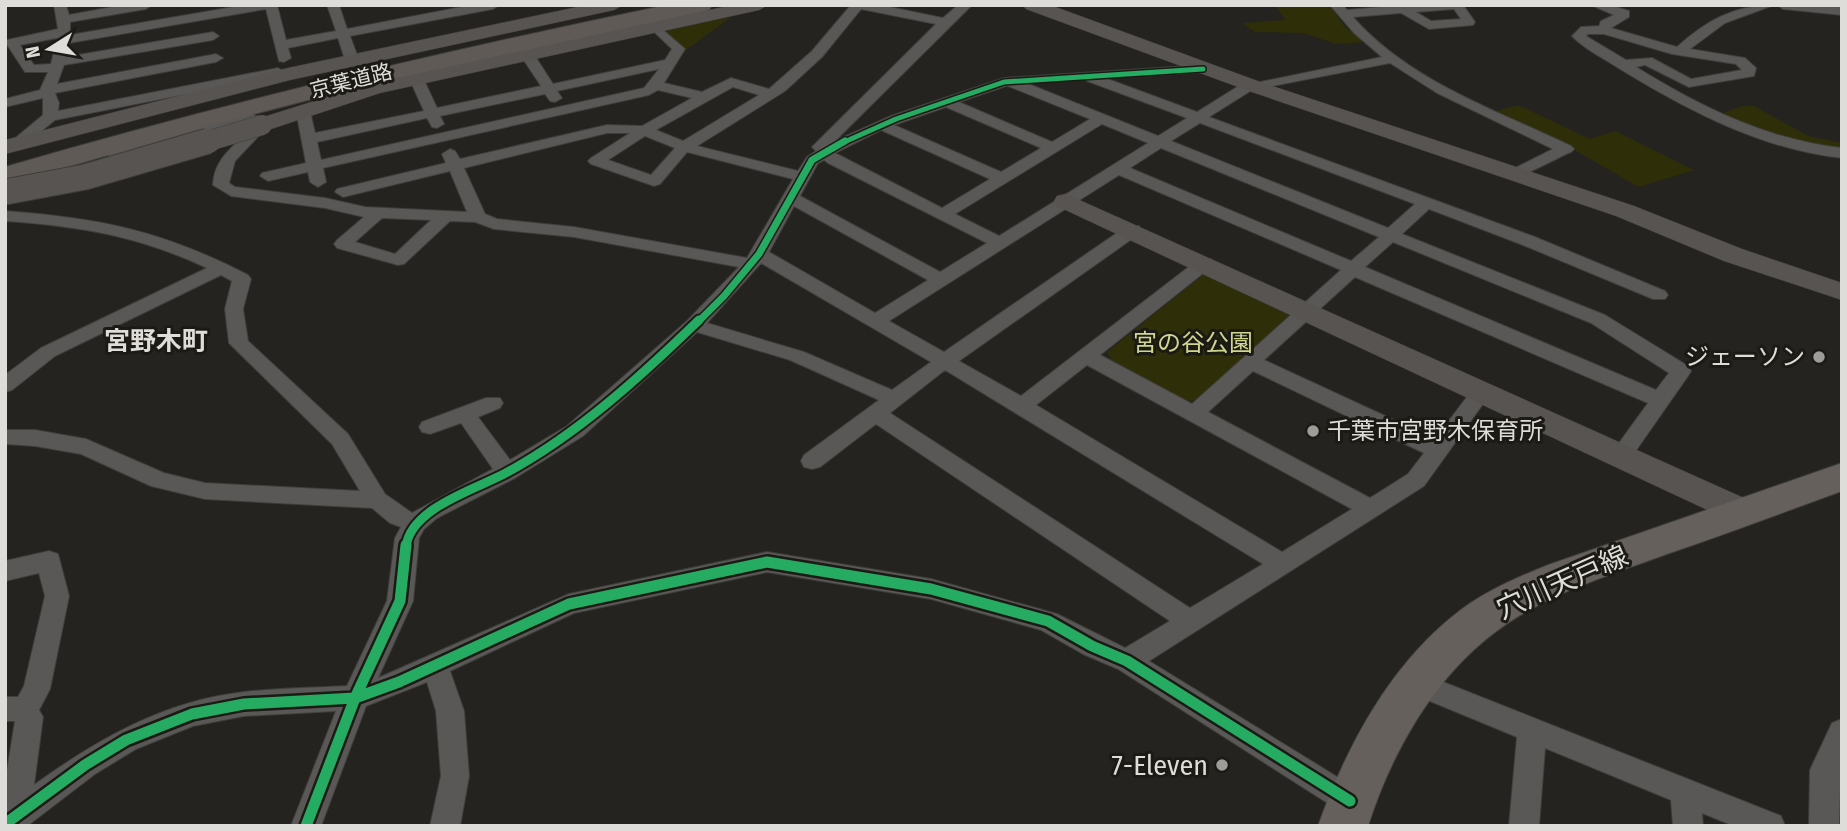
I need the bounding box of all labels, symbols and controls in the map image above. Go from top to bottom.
north arrow [14,14,84,84]
text: N [20,44,45,60]
street label: 京葉道路 [307,58,395,104]
district label: 宮野木町 [104,326,208,357]
park label: 宮の谷公園 [1133,329,1253,357]
place label: ジェーソン [1685,343,1805,371]
marker: ジェーソン [1811,349,1827,365]
place label: 千葉市宮野木保育所 [1327,417,1543,445]
marker: 千葉市宮野木保育所 [1305,423,1321,439]
street label: 穴川天戸線 [1492,539,1633,626]
place label: 7-Eleven [1111,749,1208,782]
marker: 7-Eleven [1214,757,1230,773]

